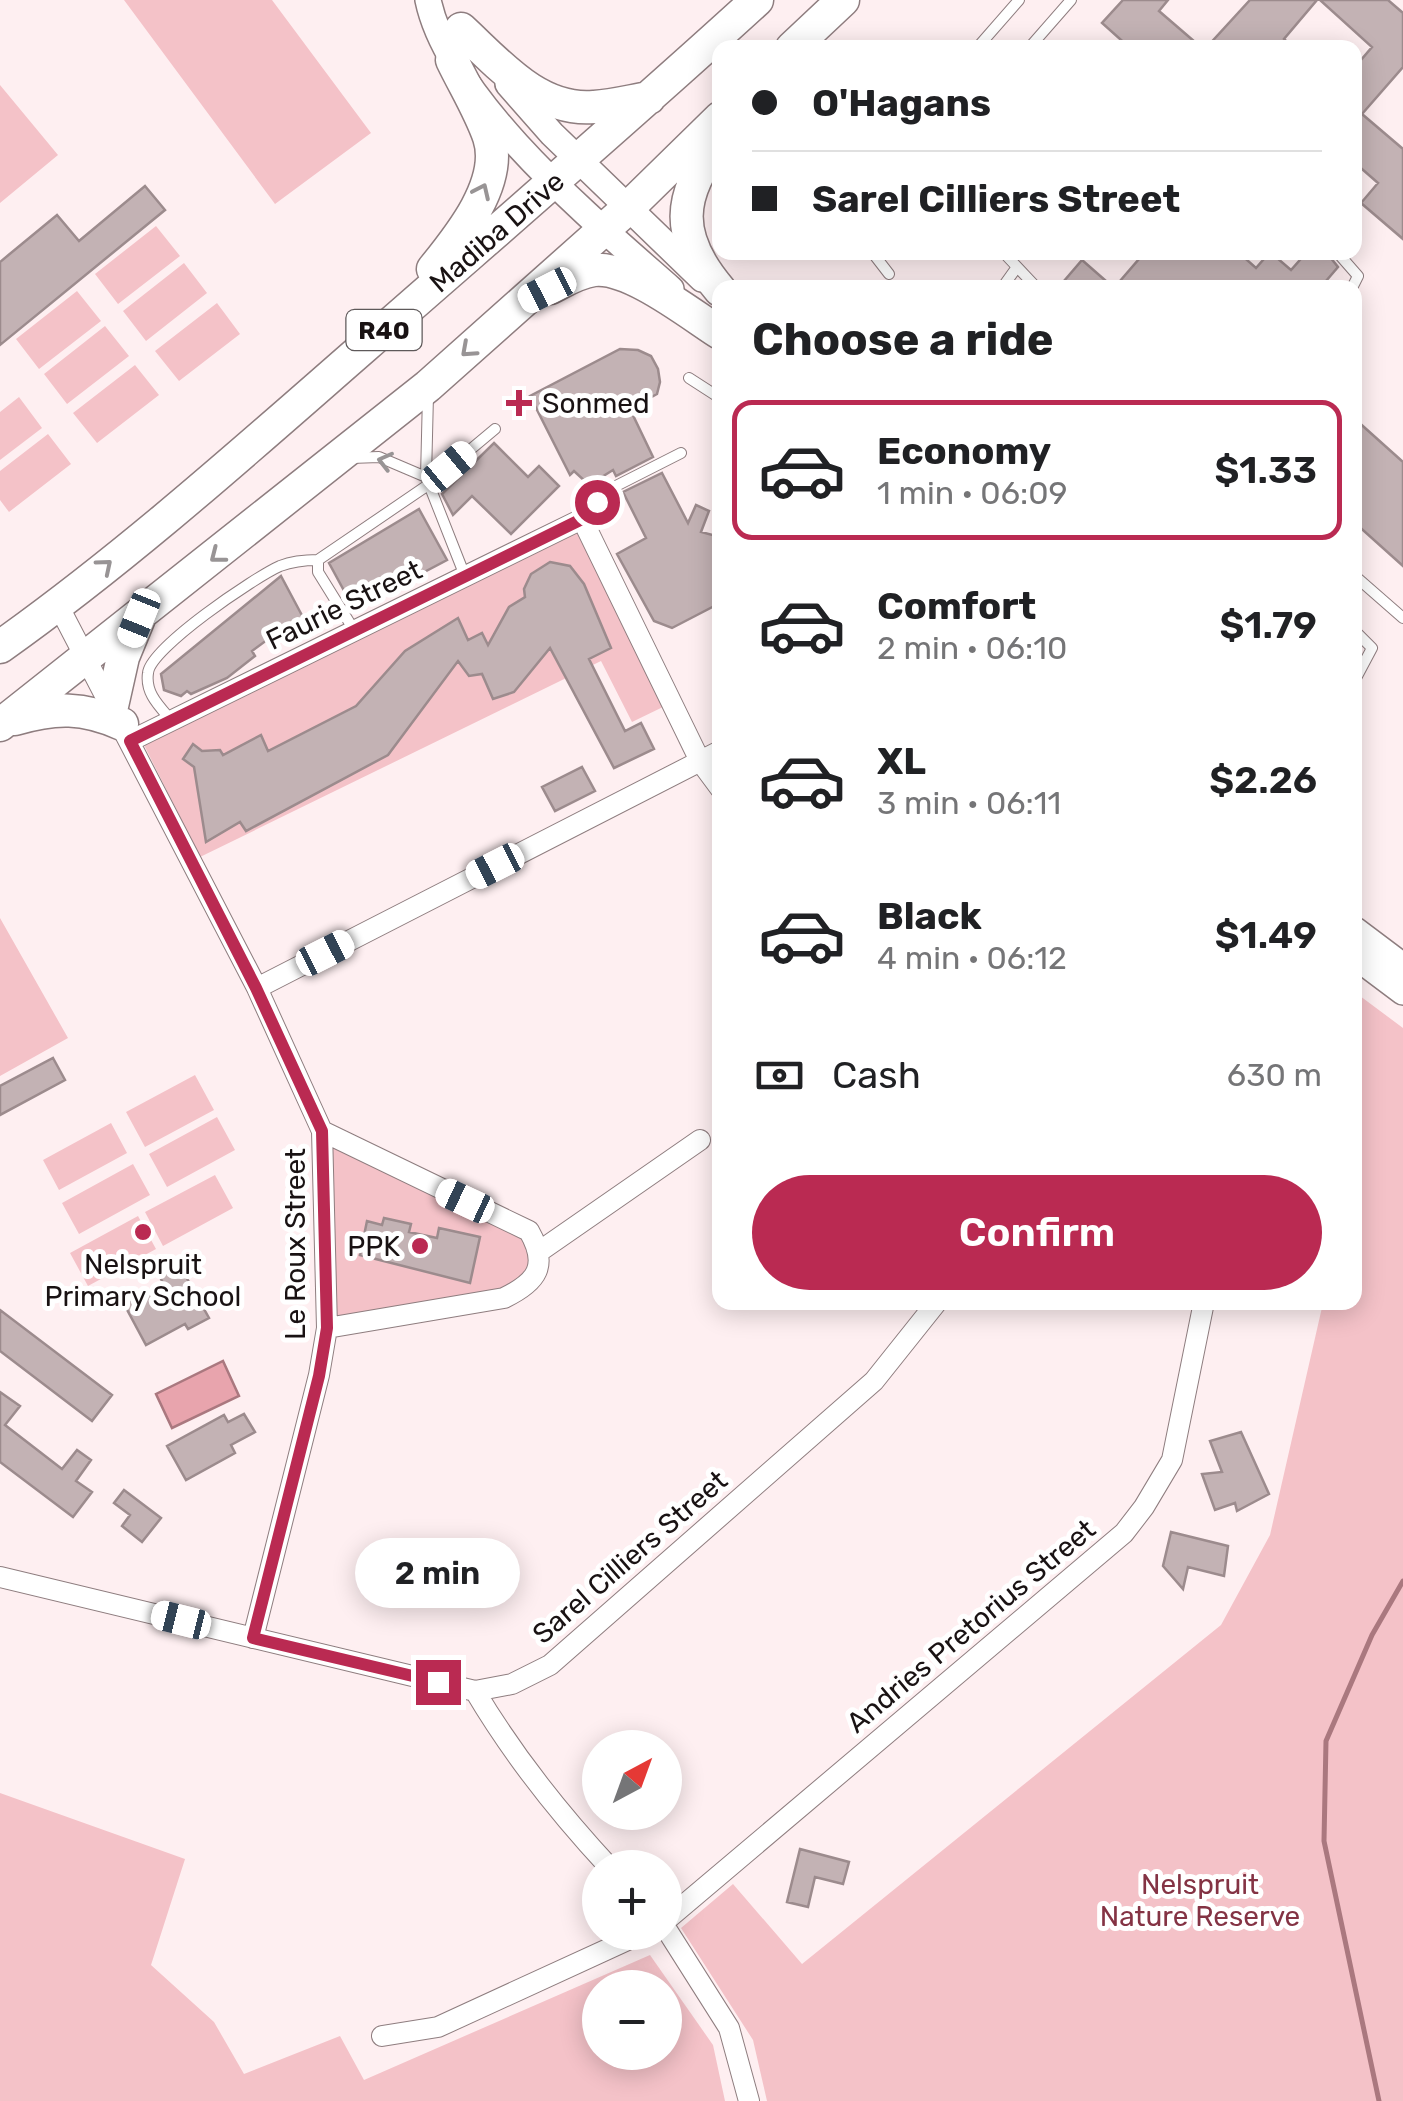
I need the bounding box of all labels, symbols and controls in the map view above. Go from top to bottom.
text: O'Hagans [812,80,991,126]
street label: Madiba Drive [423,165,571,299]
text: Sarel Cilliers Street [812,176,1180,222]
one-way arrow [469,183,489,201]
car [513,263,581,317]
road number: R40 [346,310,422,350]
text: Choose a ride [752,313,1054,366]
one-way arrow [461,338,480,356]
place label: Sonmed [542,387,650,420]
marker: Sonmed [506,390,532,416]
icon: car [757,425,847,515]
text: Economy [877,428,1051,474]
car [416,436,482,498]
text: $1.33 [1214,447,1317,493]
one-way arrow [377,452,394,473]
text: 1 min · 06:09 [877,474,1067,512]
route start [575,480,620,525]
one-way arrow [211,544,229,562]
street label: Faurie Street [261,553,427,657]
one-way arrow [94,560,112,578]
icon: car [757,580,847,670]
text: Comfort [877,583,1036,629]
car [114,585,164,651]
text: $1.79 [1219,602,1317,648]
text: 2 min · 06:10 [877,629,1067,667]
icon: car [757,735,847,825]
text: XL [877,738,926,784]
text: $2.26 [1209,757,1317,803]
text: 3 min · 06:11 [877,784,1061,822]
car [461,839,529,893]
icon: car [757,890,847,980]
text: Black [877,893,982,939]
text: $1.49 [1215,912,1317,958]
car [291,926,359,980]
text: 4 min · 06:12 [877,939,1067,977]
icon: cash [752,1048,807,1103]
text: Cash [832,1052,921,1098]
text: 630 m [1227,1056,1322,1094]
street label: Le Roux Street [279,1148,312,1340]
car [431,1175,499,1227]
button: Confirm [752,1175,1322,1290]
marker: Nelspruit Primary School [132,1221,154,1243]
place label: PPK [347,1230,400,1263]
marker: PPK [409,1235,431,1257]
place label: Nelspruit Primary School [45,1248,241,1313]
street label: Sarel Cilliers Street [526,1464,734,1650]
street label: Andries Pretorius Street [840,1512,1102,1740]
callout: 2 min [356,1537,520,1607]
text: 2 min [395,1554,480,1592]
car [148,1598,214,1642]
route end [416,1660,461,1705]
north arrow [582,1730,682,1830]
map controls [582,1730,682,2070]
button: + [582,1850,682,1950]
park label: Nelspruit Nature Reserve [1100,1868,1300,1933]
button: − [582,1970,682,2070]

